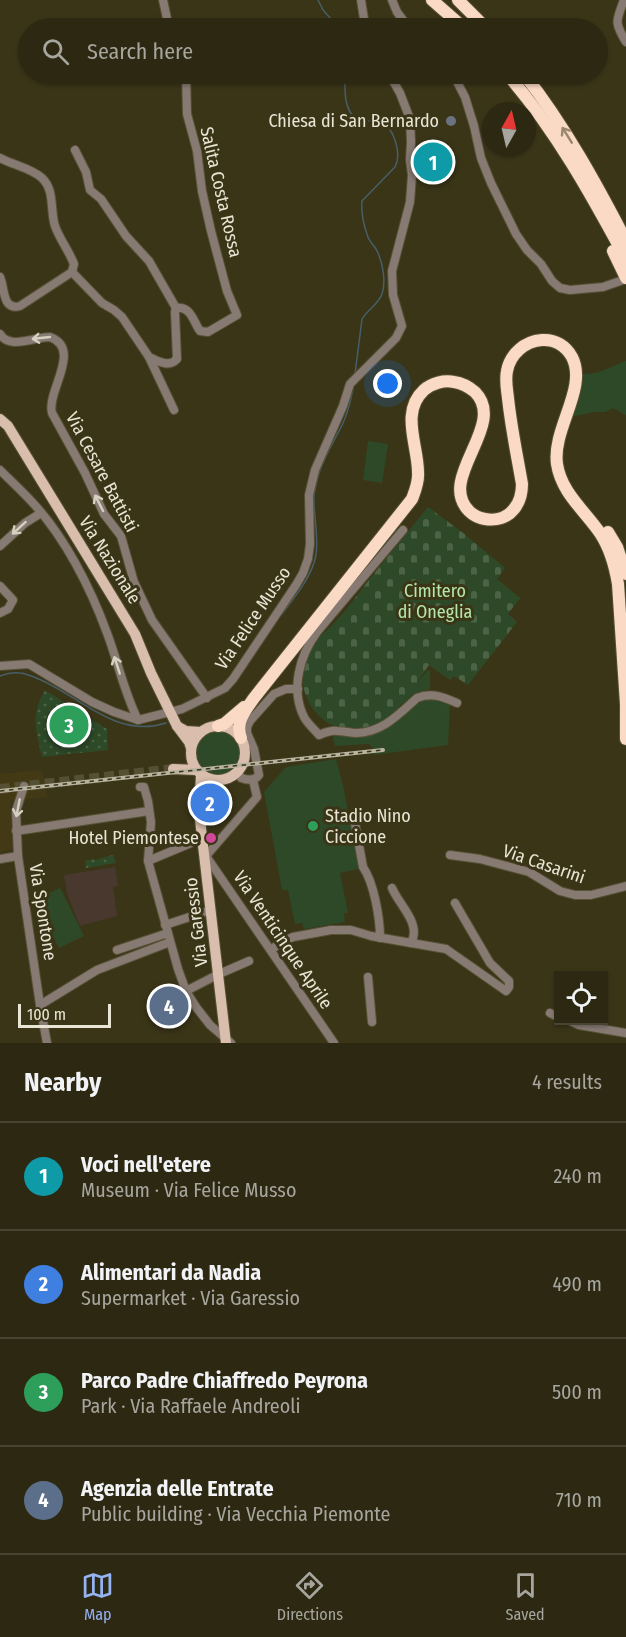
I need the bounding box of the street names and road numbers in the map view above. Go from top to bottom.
street label: Salita Costa Rossa [195,125,247,260]
street label: Via Cesare Battisti [61,408,143,536]
street label: Via Nazionale [74,512,146,608]
street label: Via Felice Musso [210,562,296,674]
street label: Via Casarini [500,840,588,888]
street label: Via Spontone [24,862,62,962]
street label: Via Venticinque Aprile [229,867,337,1013]
street label: Via Garessio [180,876,212,968]

